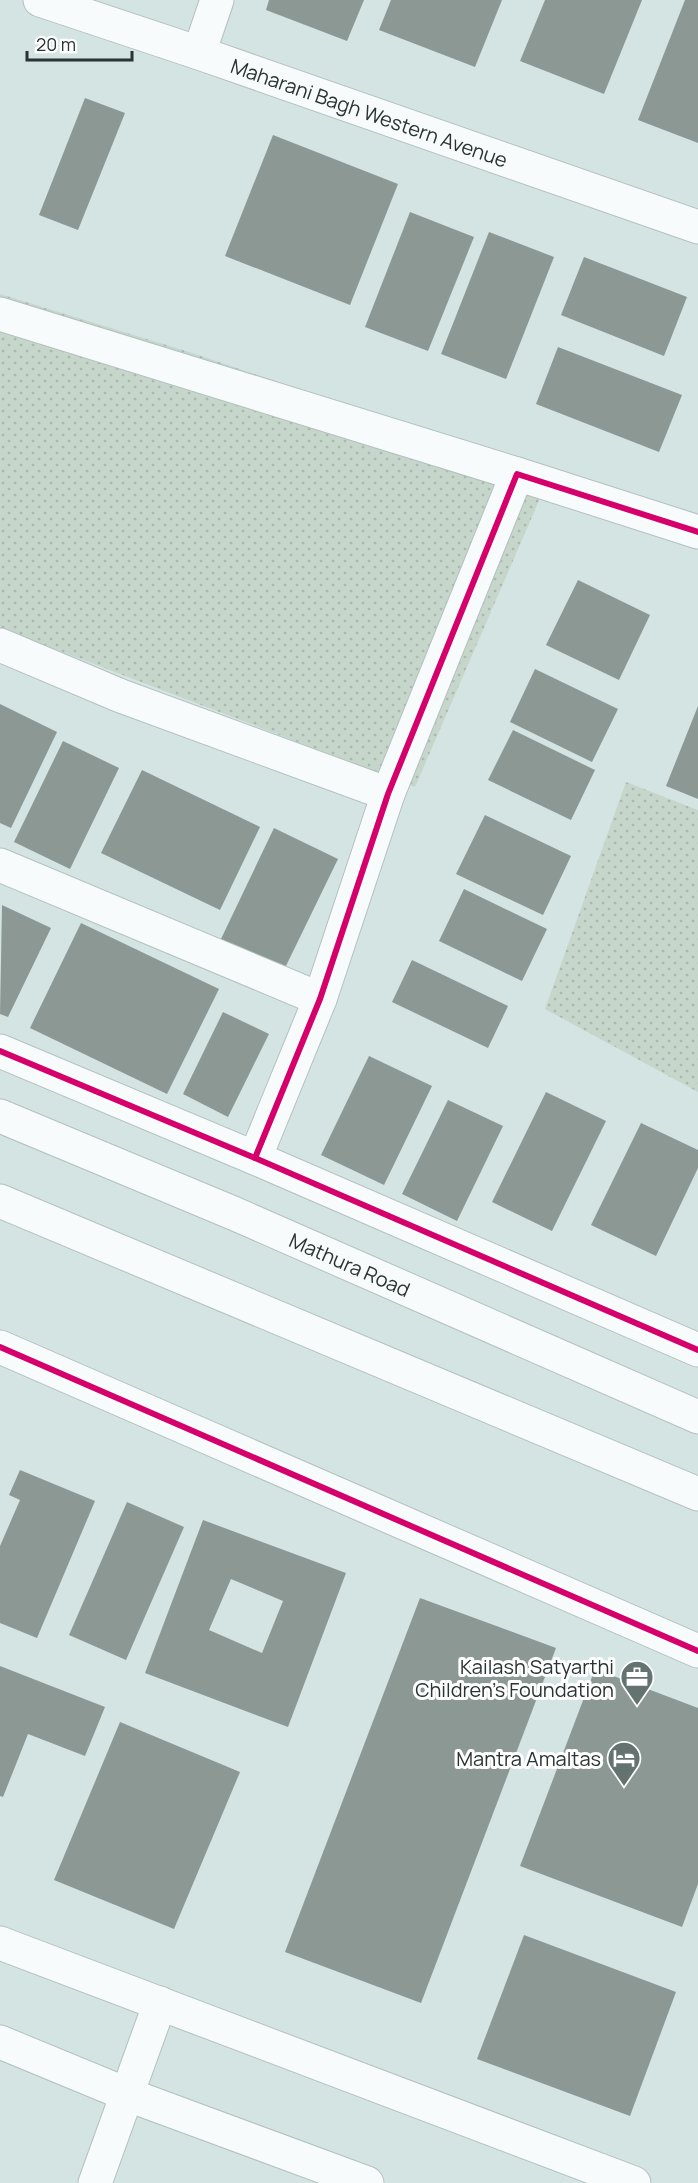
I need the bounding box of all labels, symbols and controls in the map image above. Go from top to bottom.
scale bar [27,24,132,62]
text: 20 m [36,32,76,56]
street label: Maharani Bagh Western Avenue [227,52,511,173]
street label: Mathura Road [285,1226,414,1303]
place label: Kailash Satyarthi Children's Foundation [415,1653,614,1703]
office icon: Kailash Satyarthi Children's Foundation [619,1659,655,1706]
hotel icon: Mantra Amaltas [606,1740,642,1787]
place label: Mantra Amaltas [456,1745,601,1772]

